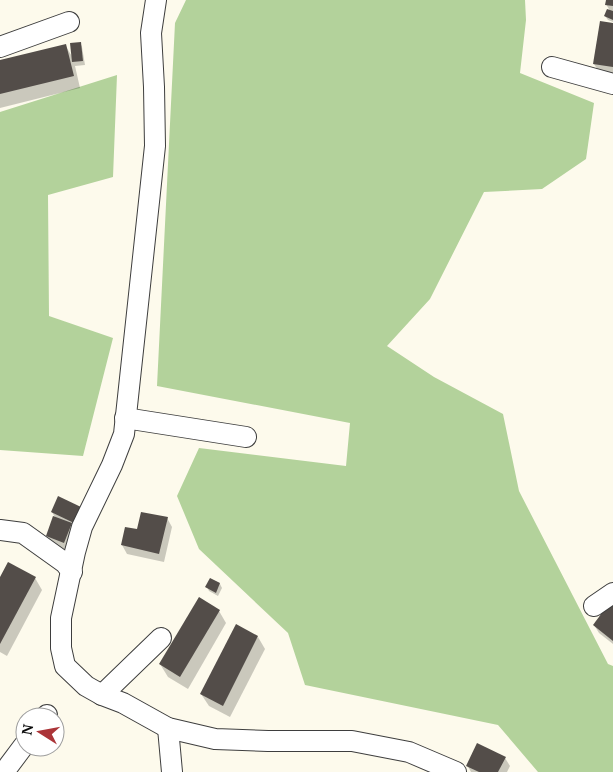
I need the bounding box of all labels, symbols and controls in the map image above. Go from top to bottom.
north arrow [15,707,65,757]
text: N [16,722,37,736]

